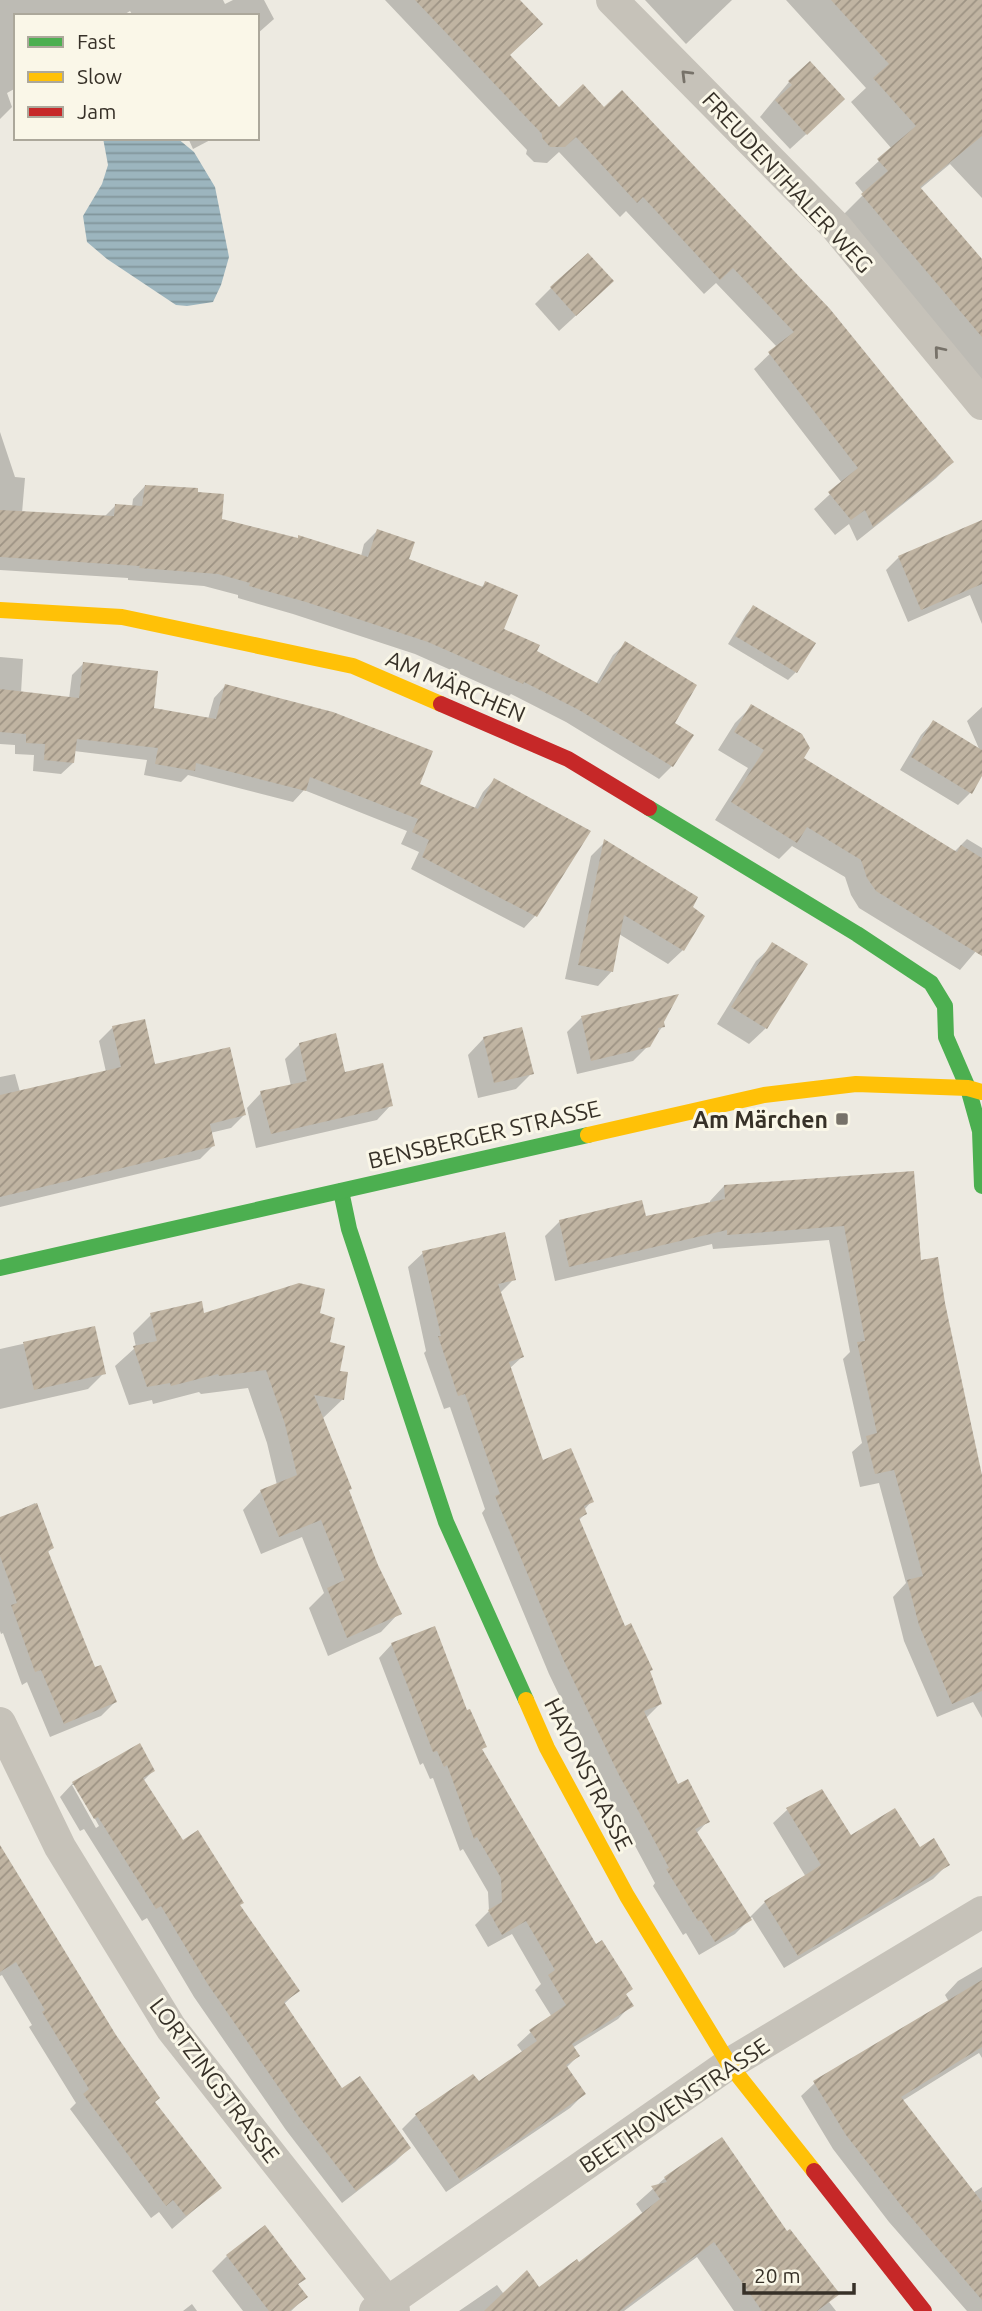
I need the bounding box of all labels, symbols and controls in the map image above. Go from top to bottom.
legend [14,14,259,140]
text: Fast [77,29,115,53]
text: Slow [77,64,122,88]
one-way arrow [682,70,695,83]
street label: FREUDENTHALER WEG [698,87,878,277]
text: Jam [77,99,116,123]
one-way arrow [934,347,947,359]
street label: AM MÄRCHEN [383,645,529,727]
street label: BENSBERGER STRASSE [365,1095,603,1173]
place label: Am Märchen [693,1107,828,1132]
marker: Am Märchen [834,1111,850,1127]
street label: HAYDNSTRASSE [540,1694,638,1854]
street label: LORTZINGSTRASSE [145,1993,285,2167]
street label: BEETHOVENSTRASSE [575,2032,773,2178]
scale bar [744,2252,854,2296]
text: 20 m [754,2263,801,2287]

